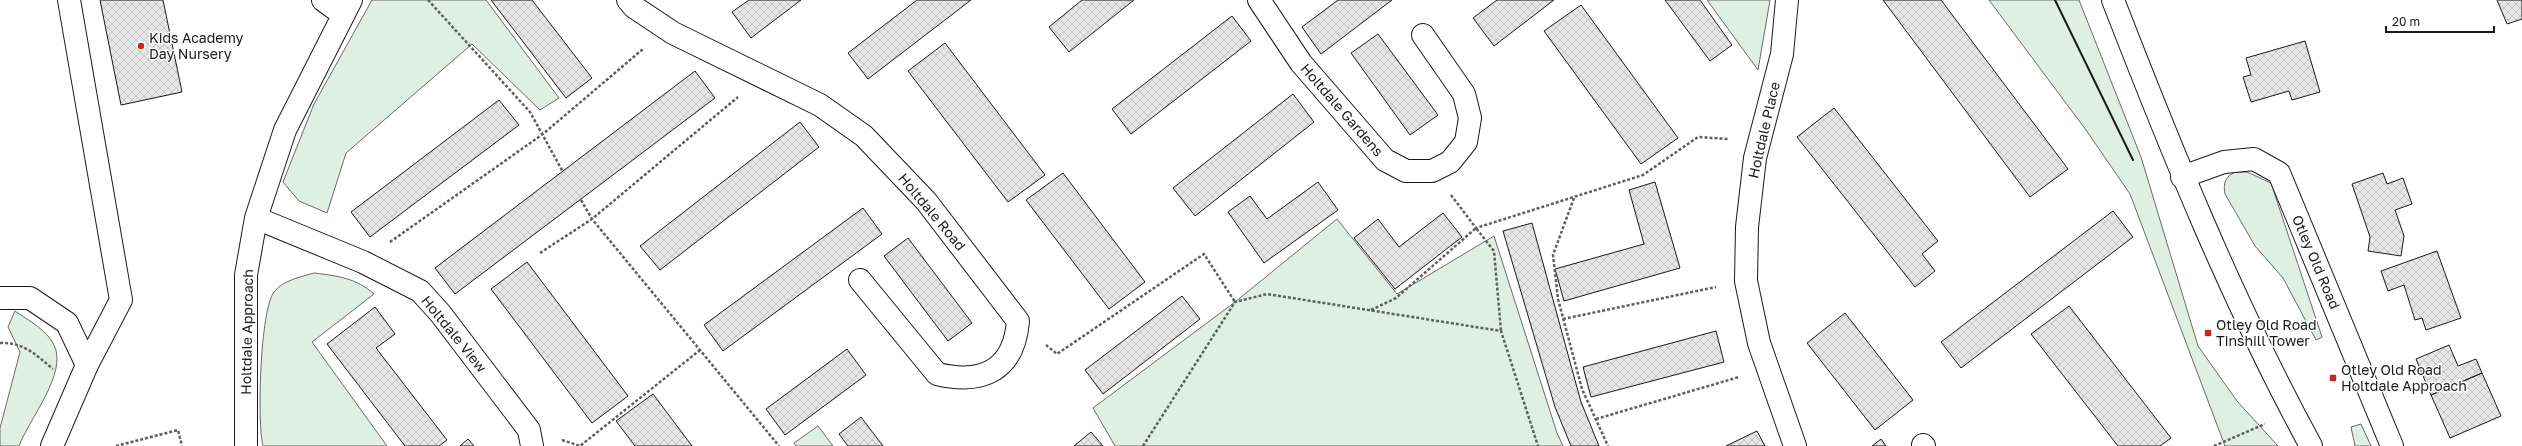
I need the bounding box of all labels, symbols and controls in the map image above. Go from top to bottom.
scale bar [2386,8,2494,34]
text: 20 m [2392,14,2420,29]
place label: Kids Academy Day Nursery [149,29,244,62]
marker: Kids Academy Day Nursery [136,41,146,51]
street label: Holtdale Gardens [1298,60,1387,159]
street label: Holtdale Place [1744,80,1783,180]
street label: Holtdale Road [895,170,970,254]
street label: Otley Old Road [2289,212,2344,311]
street label: Holtdale Approach [237,269,256,395]
street label: Holtdale View [418,292,491,375]
place label: Otley Old Road Tinshill Tower [2216,316,2317,349]
marker: Otley Old Road Tinshill Tower [2203,328,2213,338]
place label: Otley Old Road Holtdale Approach [2341,361,2467,394]
marker: Otley Old Road Holtdale Approach [2328,373,2338,383]

